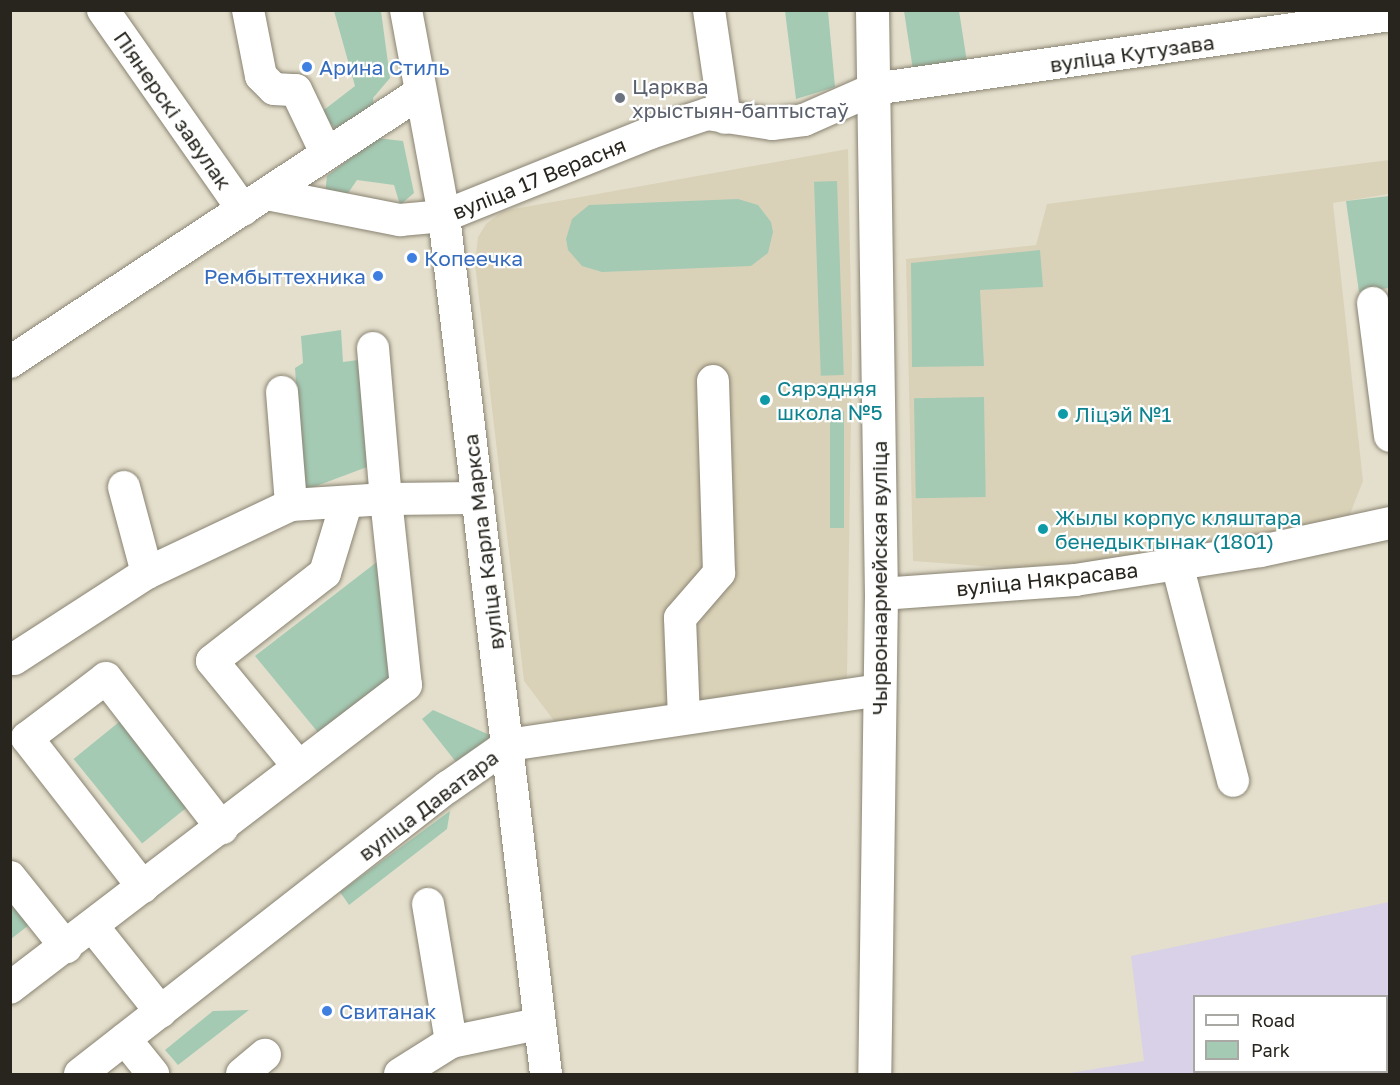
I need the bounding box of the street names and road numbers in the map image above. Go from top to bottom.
street label: Піянерскі завулак [109,26,237,194]
street label: вуліца Кутузава [1048,29,1216,77]
street label: вуліца 17 Верасня [449,132,629,224]
street label: вуліца Карла Маркса [457,433,509,651]
street label: Чырвонаармейская вуліца [866,441,892,715]
street label: вуліца Някрасава [955,557,1139,601]
street label: вуліца Даватара [353,744,503,866]

